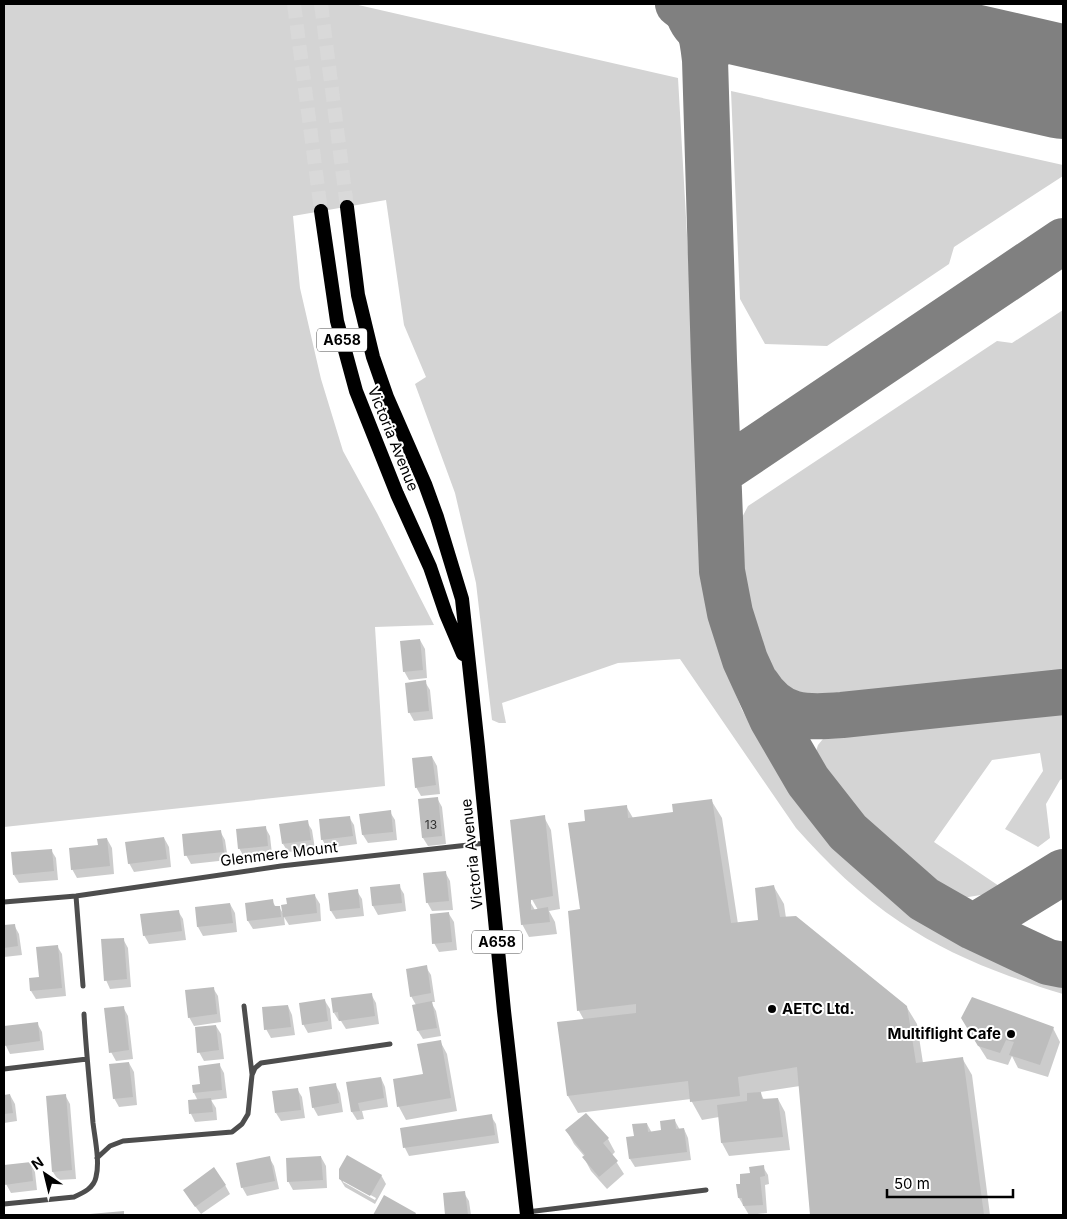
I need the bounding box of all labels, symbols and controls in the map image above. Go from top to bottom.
road number: A658 [317,328,367,352]
street label: Victoria Avenue [364,384,423,494]
street label: Victoria Avenue [456,798,487,910]
house number: 13 [425,817,437,832]
street label: Glenmere Mount [219,837,339,870]
road number: A658 [472,930,522,954]
place label: AETC Ltd. [782,999,854,1018]
marker: AETC Ltd. [766,1003,778,1015]
place label: Multiflight Cafe [887,1024,1001,1043]
marker: Multiflight Cafe [1005,1028,1017,1040]
north arrow [20,1149,70,1199]
text: N [28,1153,47,1173]
scale bar [887,1166,1013,1198]
text: 50 m [894,1174,930,1193]

